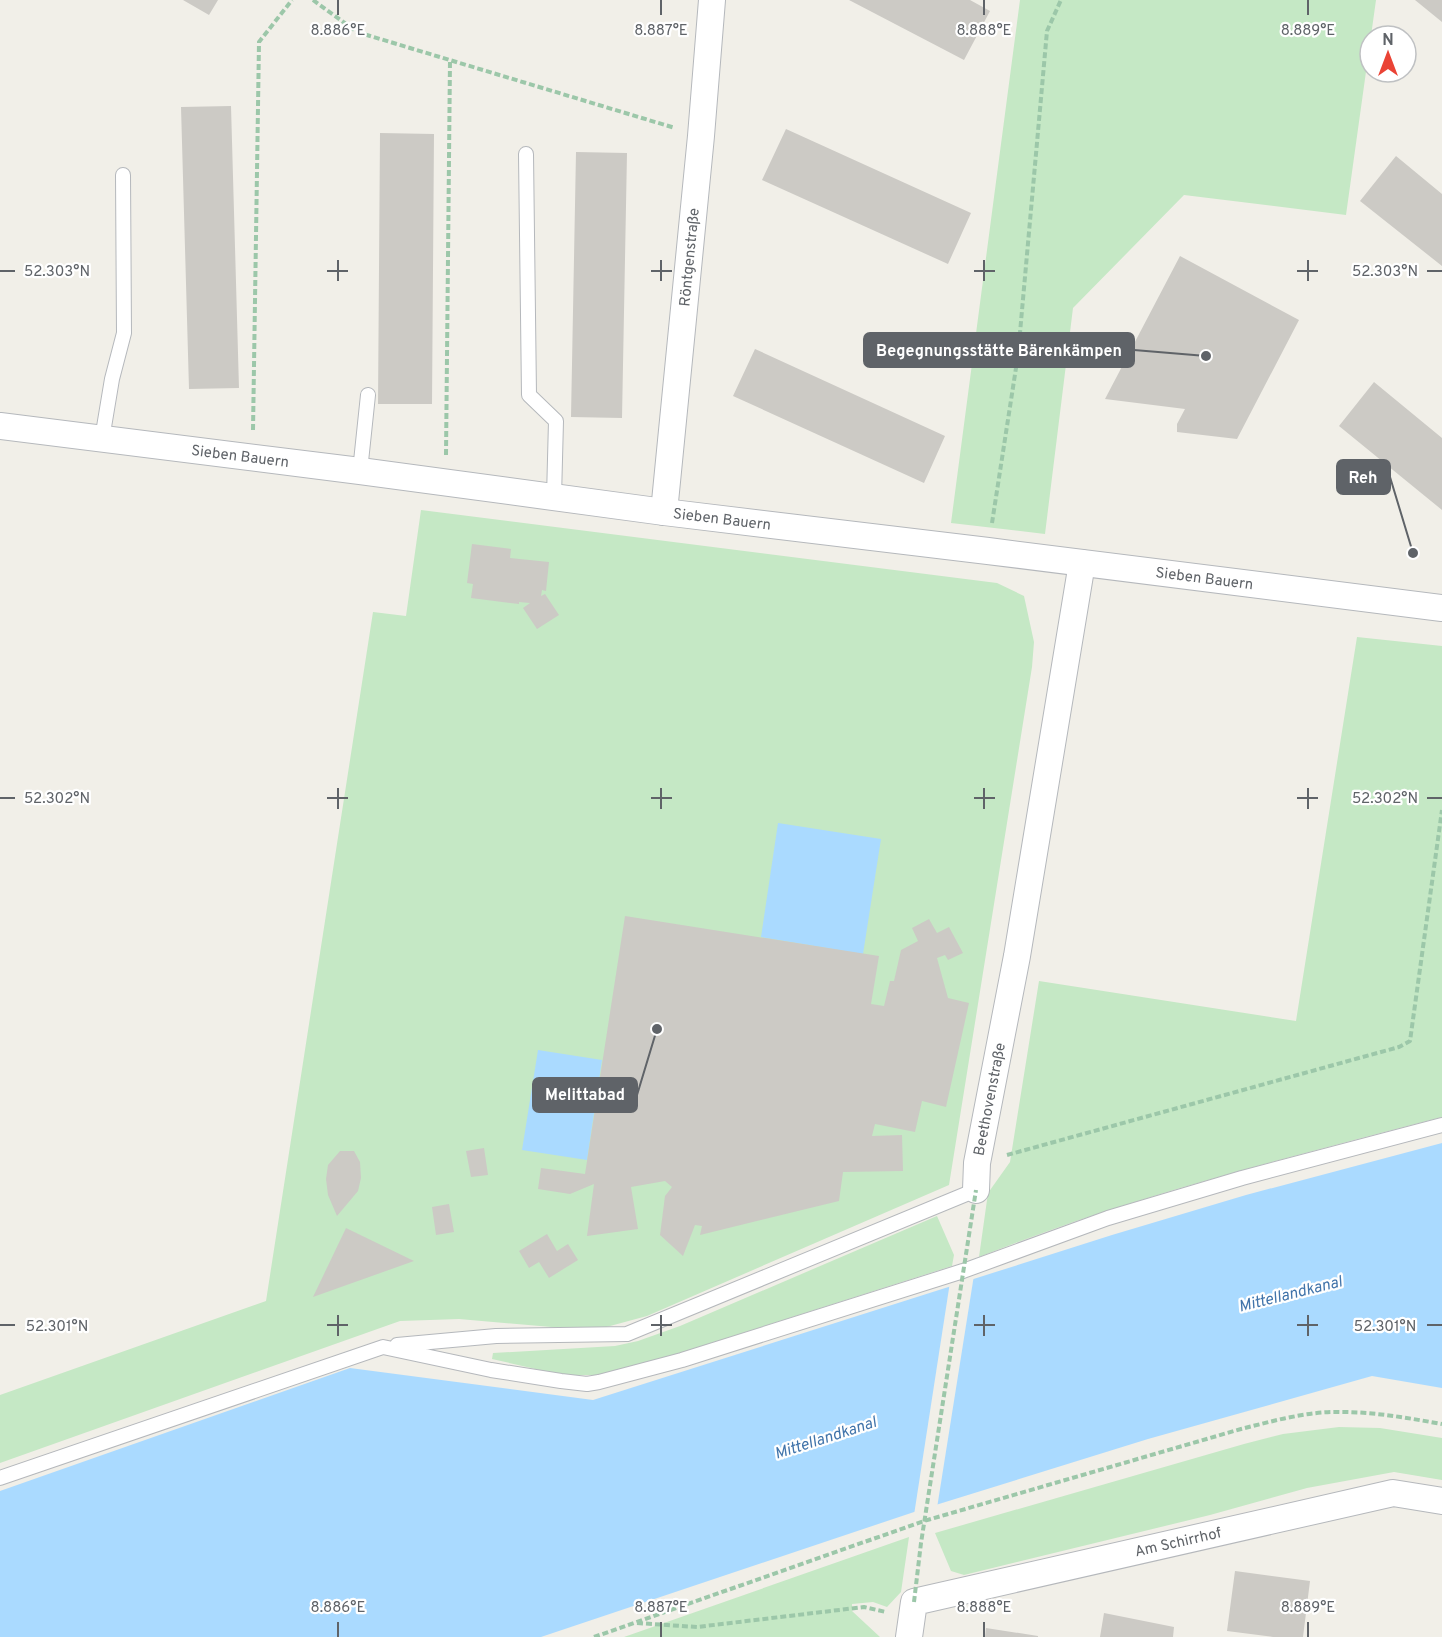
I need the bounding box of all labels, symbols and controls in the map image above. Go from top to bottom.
text: 8.886°E [311,22,365,41]
text: 8.887°E [634,22,688,41]
text: 8.888°E [956,22,1012,41]
text: 8.889°E [1281,22,1335,41]
north arrow [1358,24,1418,84]
text: N [1382,31,1394,51]
street label: Röntgenstraße [676,207,705,308]
text: 52.303°N [24,263,90,282]
text: 52.303°N [1352,263,1418,282]
callout: Begegnungsstätte Bärenkämpen [864,333,1134,367]
text: Begegnungsstätte Bärenkämpen [876,342,1122,362]
street label: Sieben Bauern [190,442,290,473]
callout: Reh [1337,460,1390,494]
text: Reh [1349,469,1377,489]
street label: Sieben Bauern [672,505,772,536]
street label: Sieben Bauern [1154,564,1254,595]
text: 52.302°N [24,790,90,809]
text: 52.302°N [1352,790,1418,809]
street label: Beethovenstraße [971,1041,1011,1158]
callout: Melittabad [533,1078,637,1112]
text: Melittabad [545,1086,625,1106]
water label: Mittellandkanal [1237,1272,1345,1317]
text: 52.301°N [26,1318,88,1337]
text: 52.301°N [1354,1318,1416,1337]
water label: Mittellandkanal [772,1413,880,1465]
street label: Am Schirrhof [1133,1524,1223,1562]
text: 8.886°E [311,1599,365,1618]
text: 8.887°E [634,1599,688,1618]
text: 8.888°E [956,1599,1012,1618]
text: 8.889°E [1281,1599,1335,1618]

